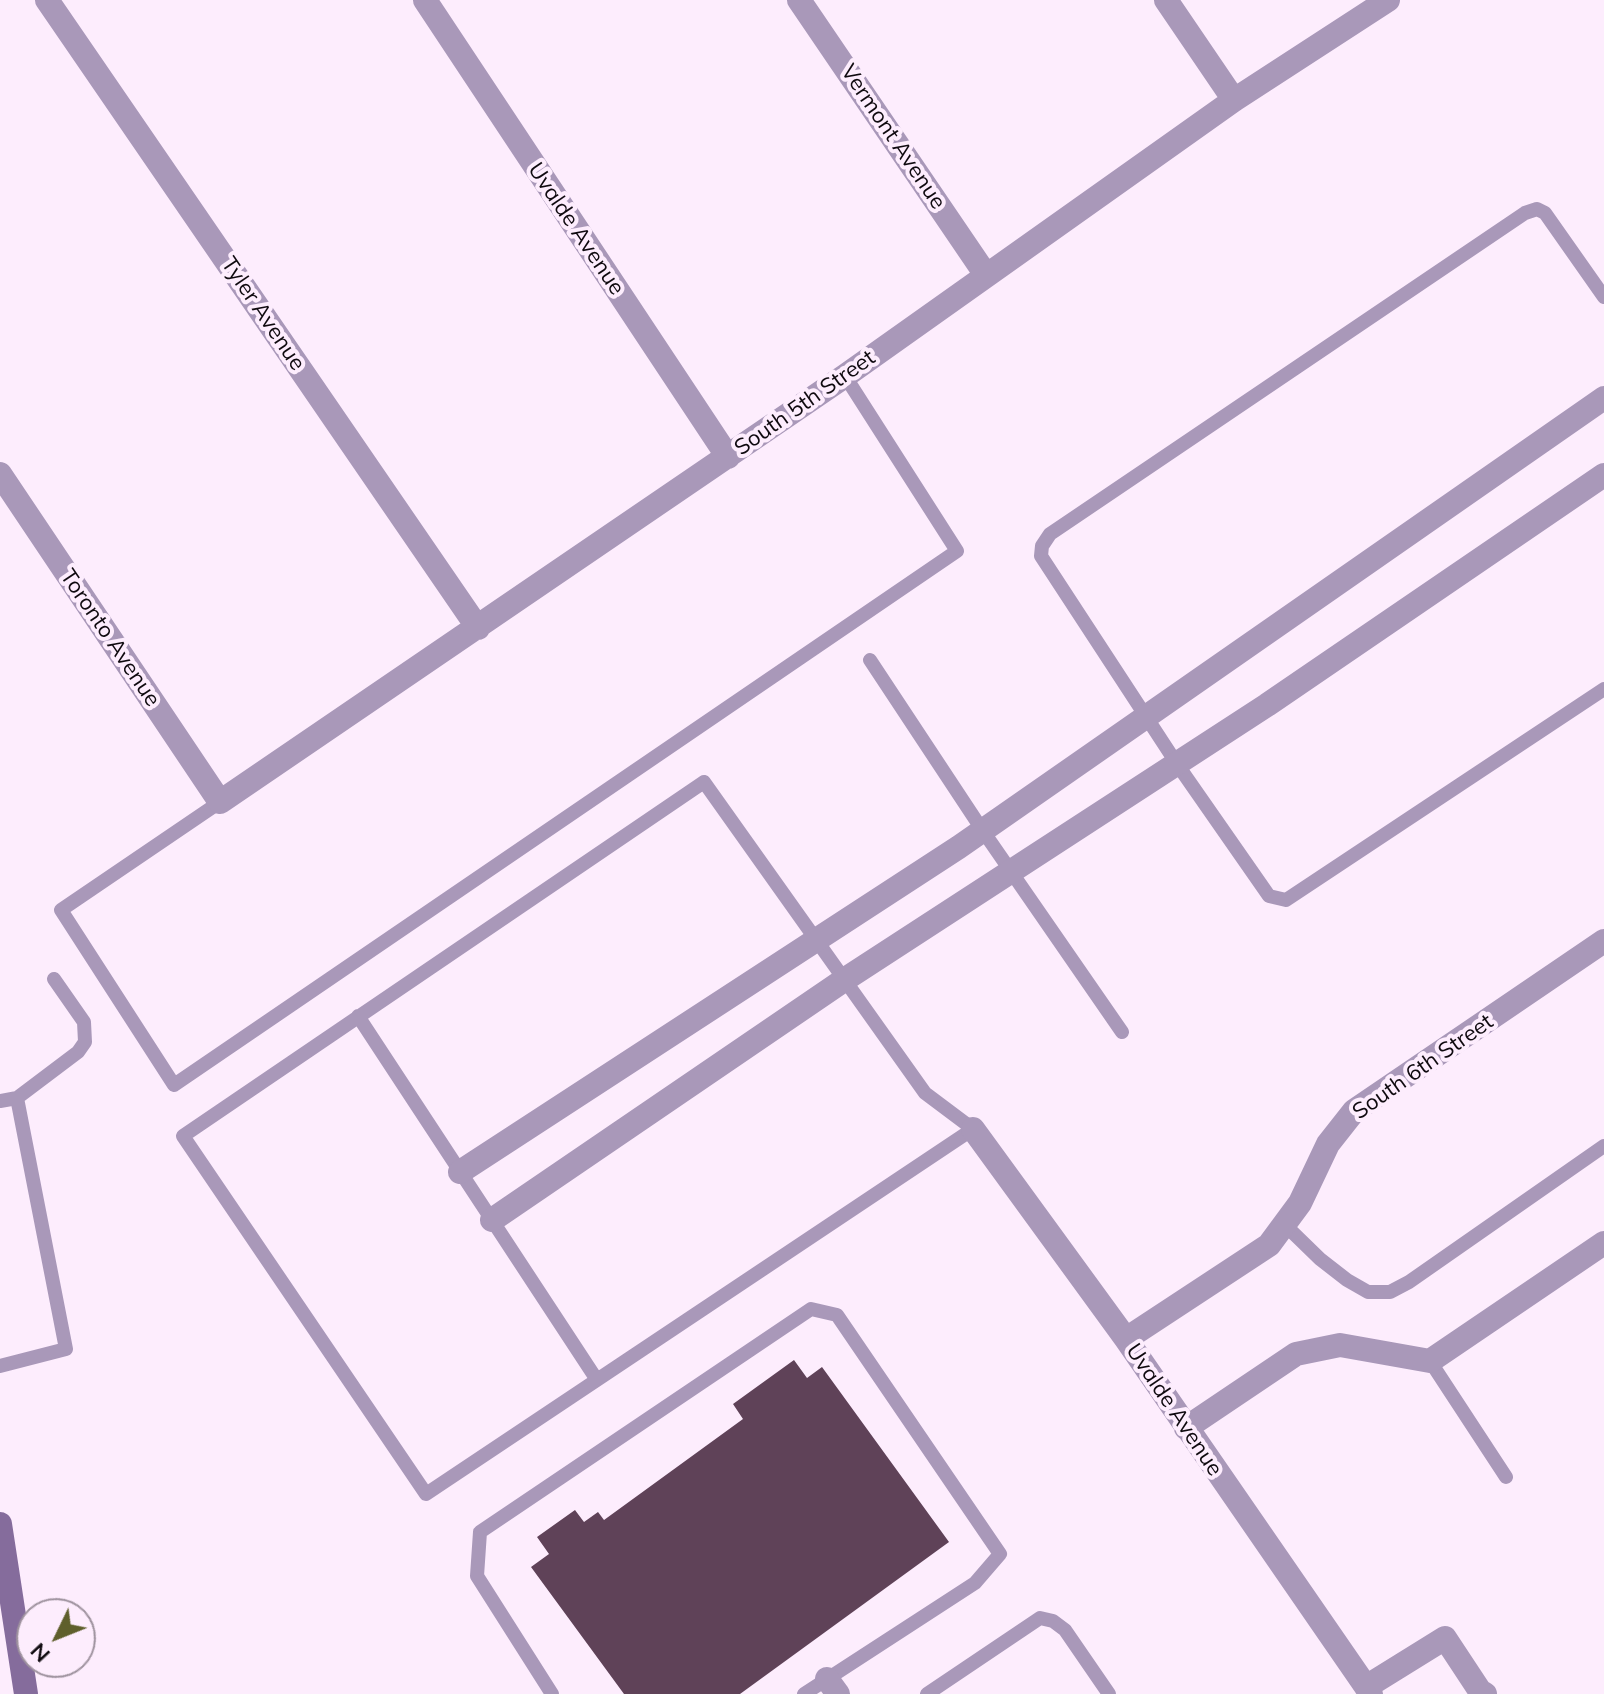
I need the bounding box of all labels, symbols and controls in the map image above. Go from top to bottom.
street label: Vermont Avenue [835,60,951,214]
street label: Uvalde Avenue [522,158,630,300]
street label: Tyler Avenue [215,252,311,376]
street label: South 5th Street [730,345,880,461]
street label: Toronto Avenue [54,564,166,712]
street label: South 6th Street [1348,1009,1498,1125]
street label: Uvalde Avenue [1120,1339,1228,1481]
north arrow [16,1598,96,1678]
text: N [24,1637,56,1669]

